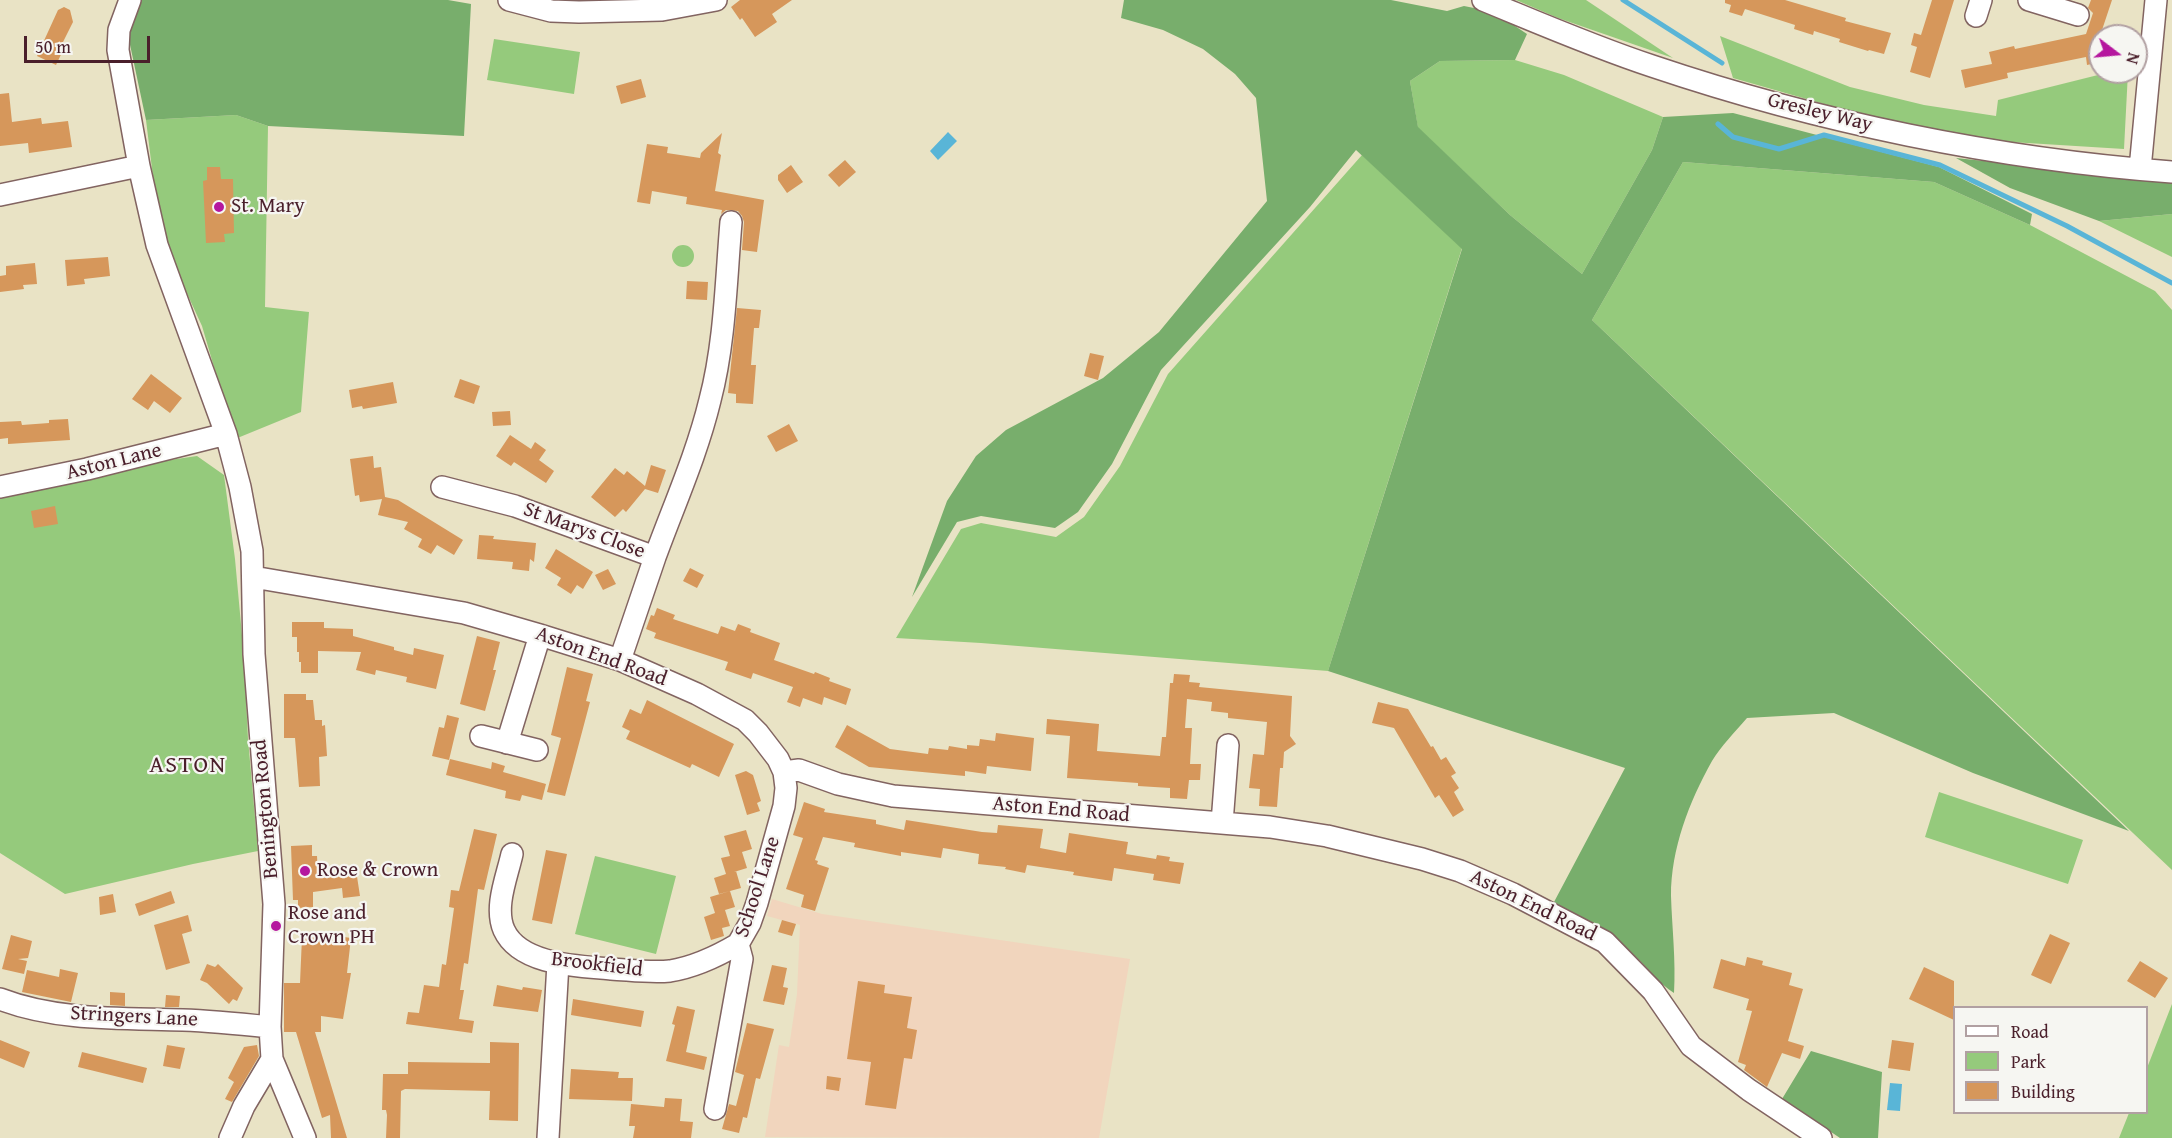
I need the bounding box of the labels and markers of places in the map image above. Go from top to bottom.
place label: St. Mary [231,194,305,220]
marker: St. Mary [212,200,226,214]
place label: Rose & Crown [317,858,438,884]
marker: Rose & Crown [298,864,312,878]
place label: Rose and Crown PH [288,901,375,951]
marker: Rose and Crown PH [269,919,283,933]

